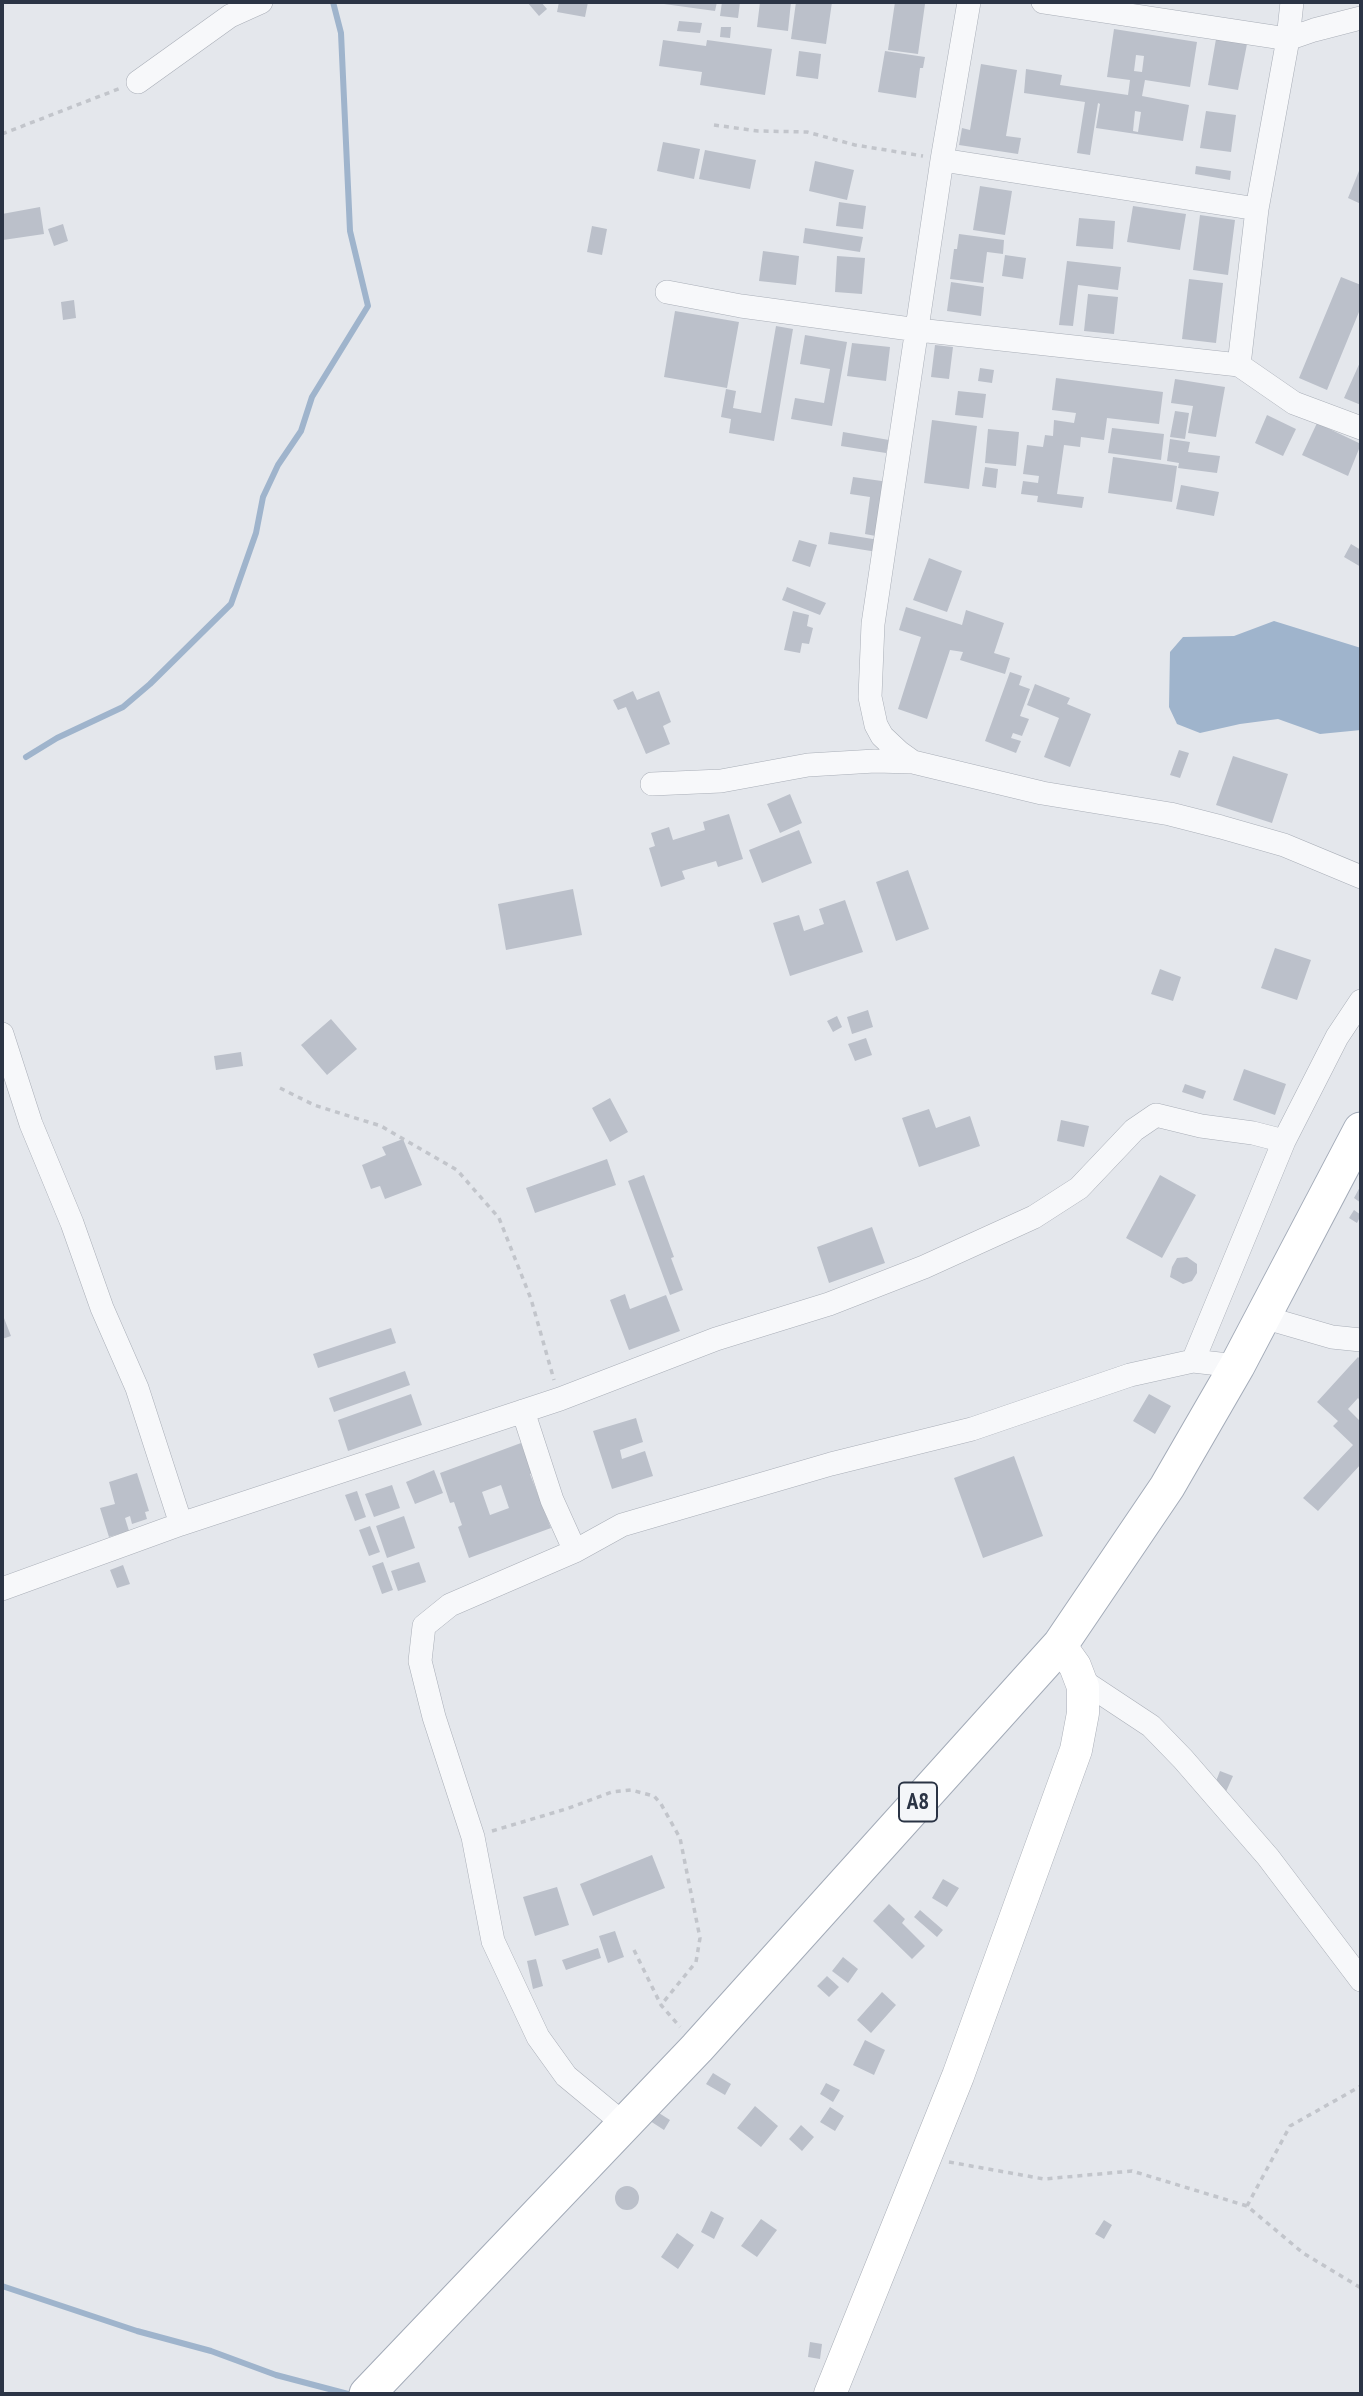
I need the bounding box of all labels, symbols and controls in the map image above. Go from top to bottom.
road number: A8 [899,1783,937,1822]

